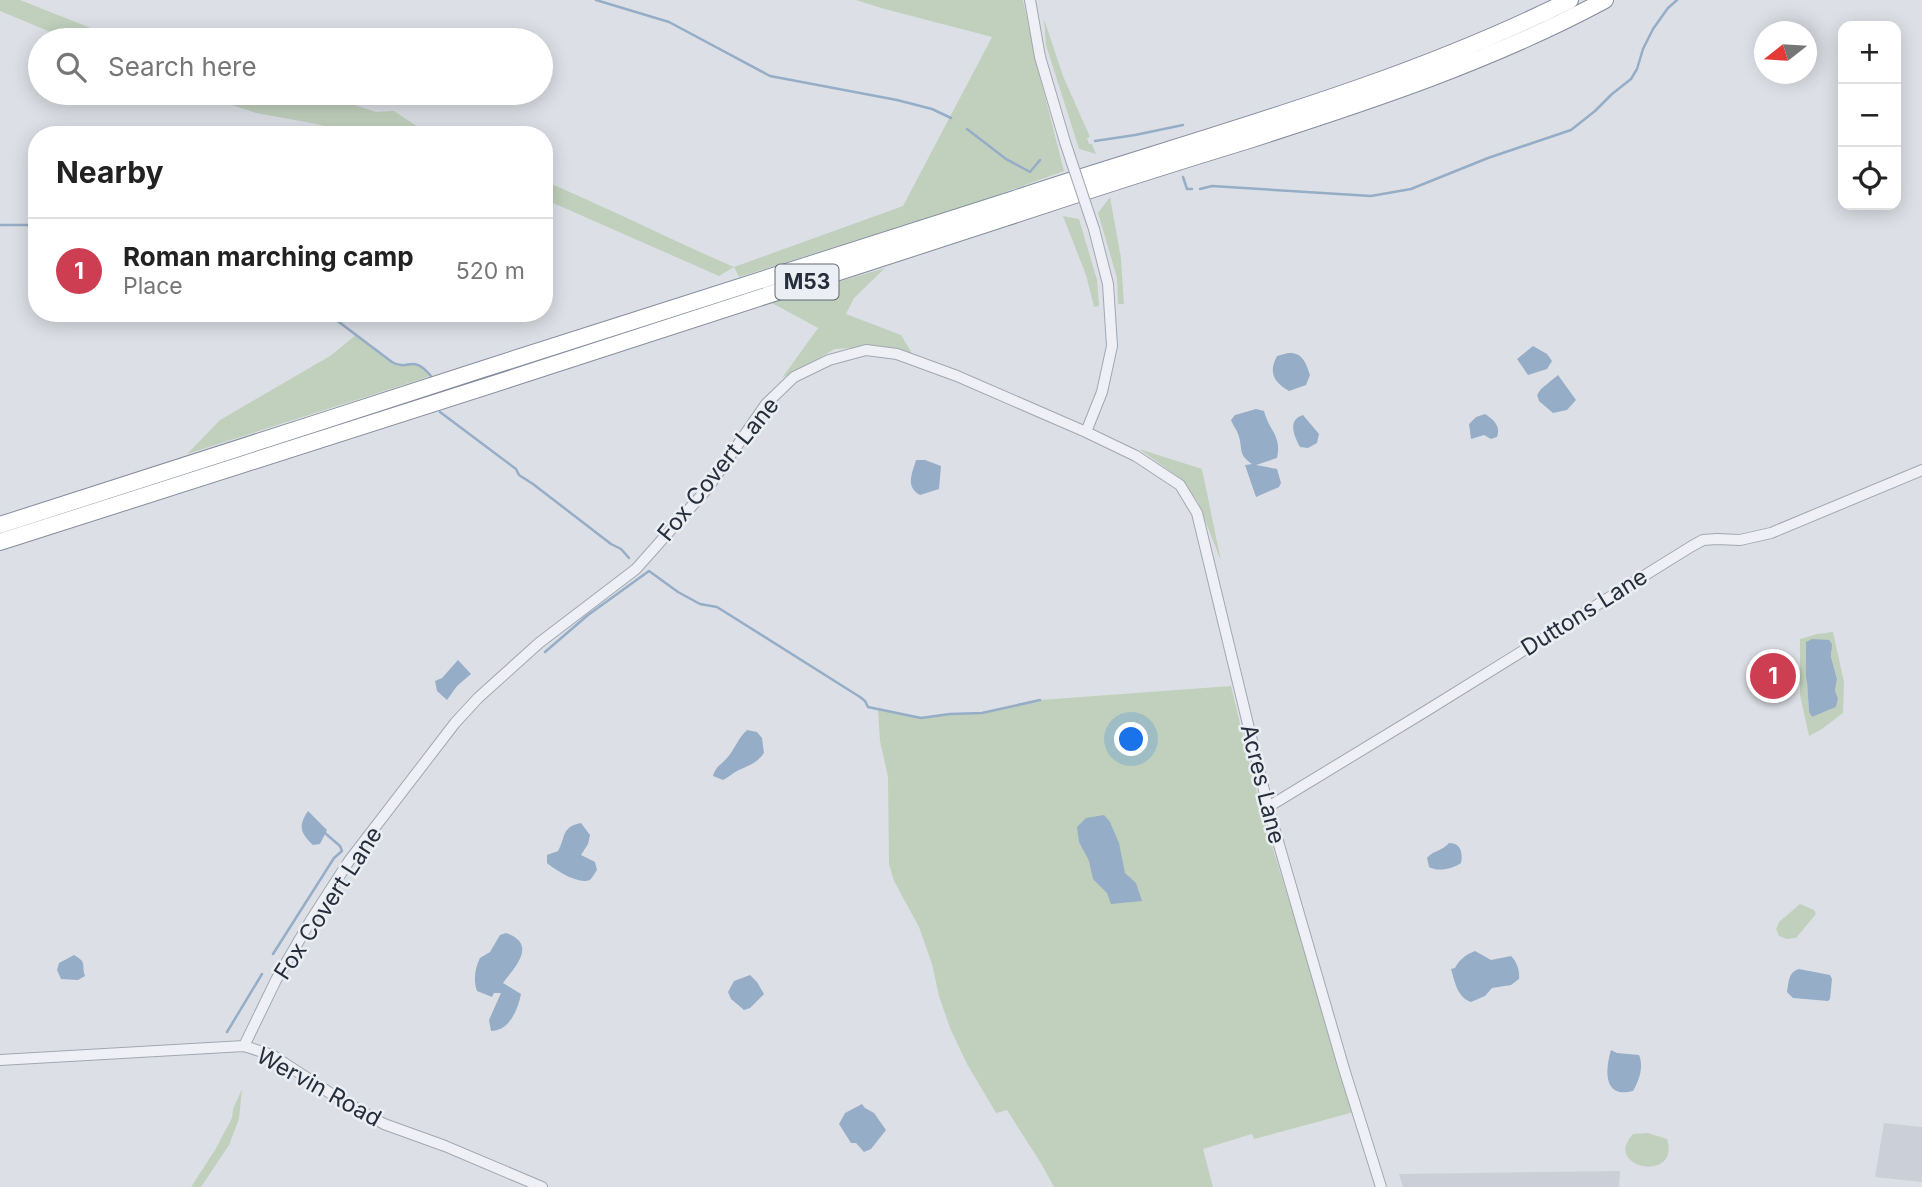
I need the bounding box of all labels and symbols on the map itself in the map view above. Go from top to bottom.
north arrow [1754,21,1817,84]
road number: M53 [776,264,838,300]
street label: Fox Covert Lane [651,391,785,547]
street label: Duttons Lane [1516,562,1652,662]
pin: 1 [1750,650,1796,702]
street label: Acres Lane [1235,721,1291,847]
your location [1114,722,1148,756]
street label: Fox Covert Lane [268,821,388,985]
street label: Wervin Road [252,1041,386,1133]

